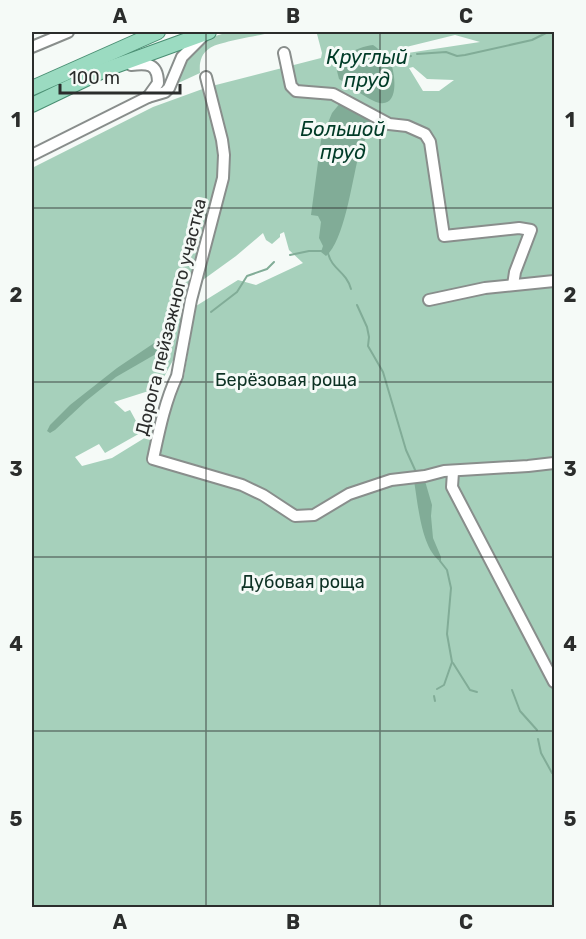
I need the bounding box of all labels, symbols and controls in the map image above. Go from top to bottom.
text: A [113,4,128,28]
text: B [286,4,300,28]
text: C [459,4,473,28]
water label: Круглый пруд [326,45,408,92]
scale bar [60,57,180,95]
text: 100 m [69,67,120,89]
text: 1 [11,108,21,132]
text: 1 [565,108,575,132]
water label: Большой пруд [301,117,385,164]
street label: Дорога пейзажного участка [131,196,211,438]
text: 2 [10,283,23,307]
text: 2 [564,283,577,307]
park label: Берёзовая роща [215,369,357,391]
text: 3 [9,457,23,481]
text: 3 [563,457,577,481]
park label: Дубовая роща [241,571,365,593]
text: 4 [9,632,23,656]
text: 4 [563,632,577,656]
text: 5 [10,807,23,831]
text: 5 [564,807,577,831]
text: A [113,910,128,934]
text: B [286,910,300,934]
text: C [459,910,473,934]

